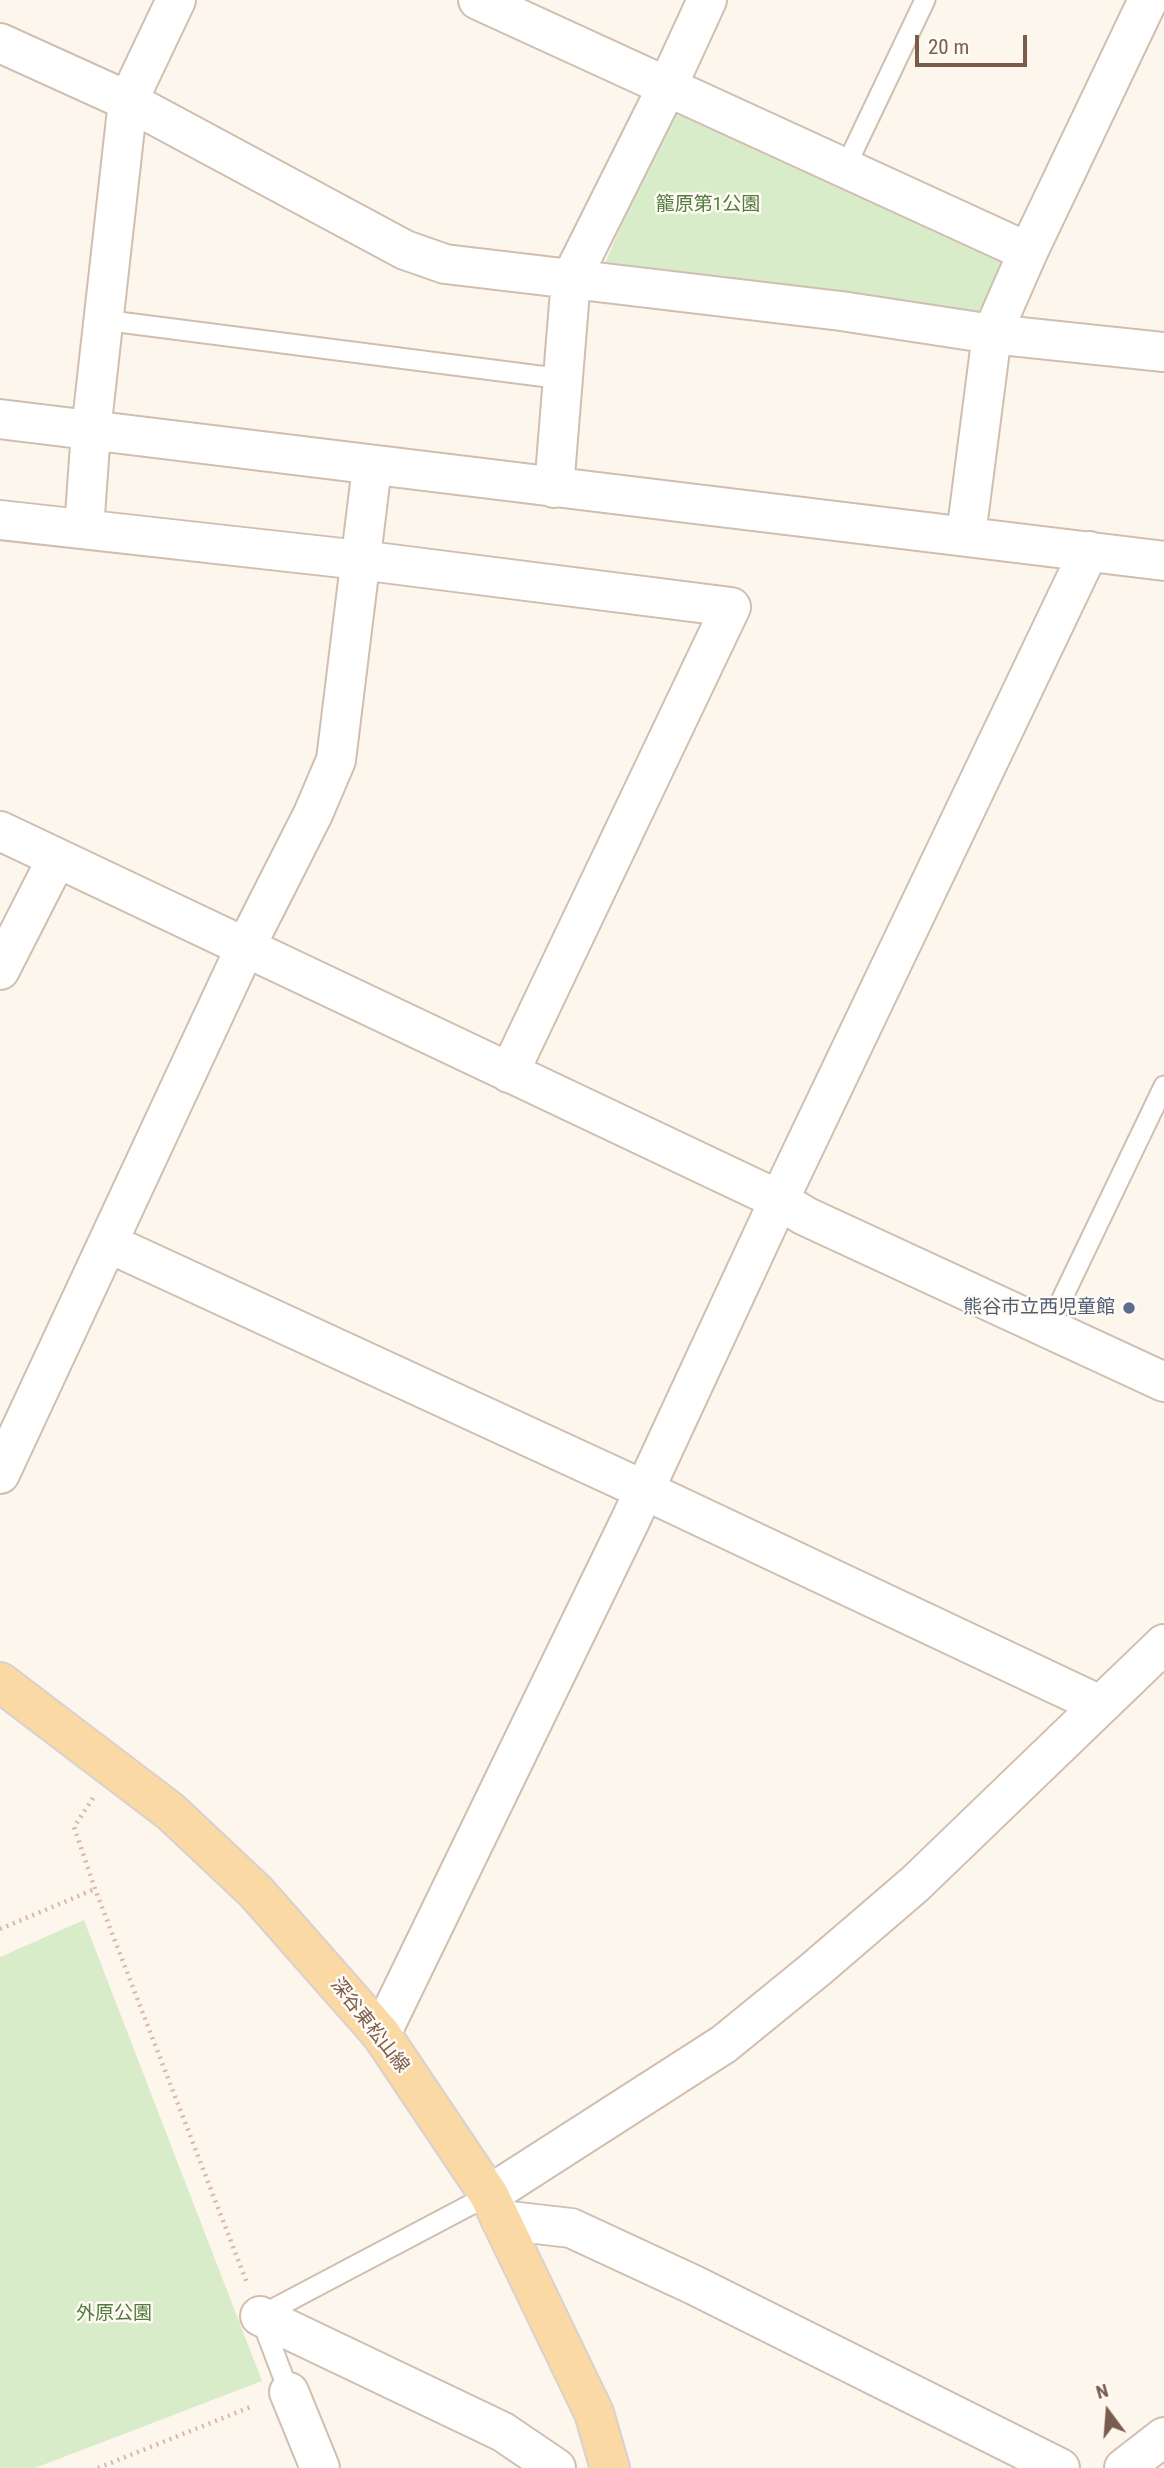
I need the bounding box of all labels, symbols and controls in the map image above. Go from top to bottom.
scale bar [919,21,1031,65]
text: 20 m [928,35,969,59]
park label: 籠原第1公園 [656,194,760,216]
place label: 熊谷市立西児童館 [963,1297,1115,1319]
marker: 熊谷市立西児童館 [1121,1300,1137,1316]
street label: 深谷東松山線 [325,1974,413,2078]
park label: 外原公園 [76,2303,152,2325]
north arrow [1073,2377,1143,2447]
text: N [1093,2379,1111,2404]

